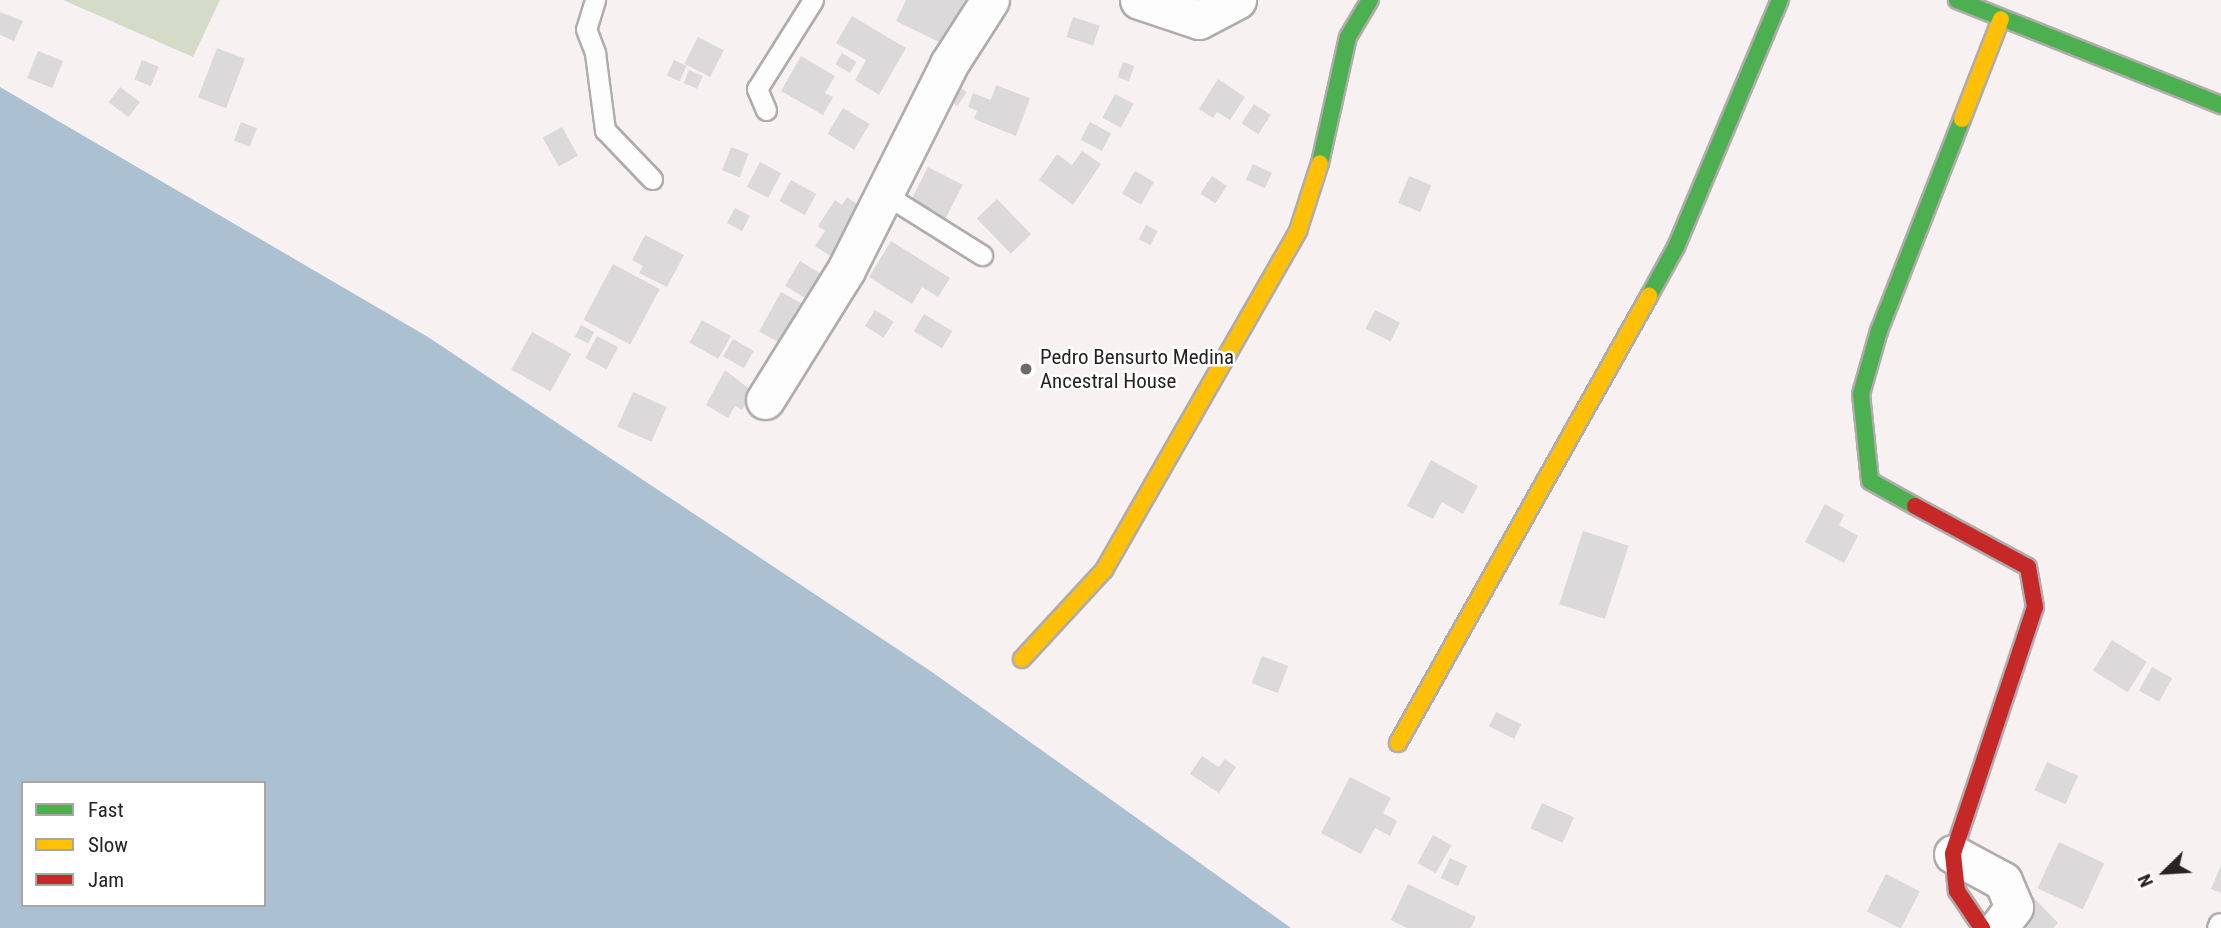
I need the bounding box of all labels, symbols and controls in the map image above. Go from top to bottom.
place label: Pedro Bensurto Medina Ancestral House [1040,344,1234,394]
marker: Pedro Bensurto Medina Ancestral House [1018,361,1034,377]
legend [21,781,266,907]
text: Fast [88,798,124,822]
text: Slow [88,833,128,857]
north arrow [2130,837,2200,907]
text: Jam [88,868,124,892]
text: N [2132,871,2158,891]

